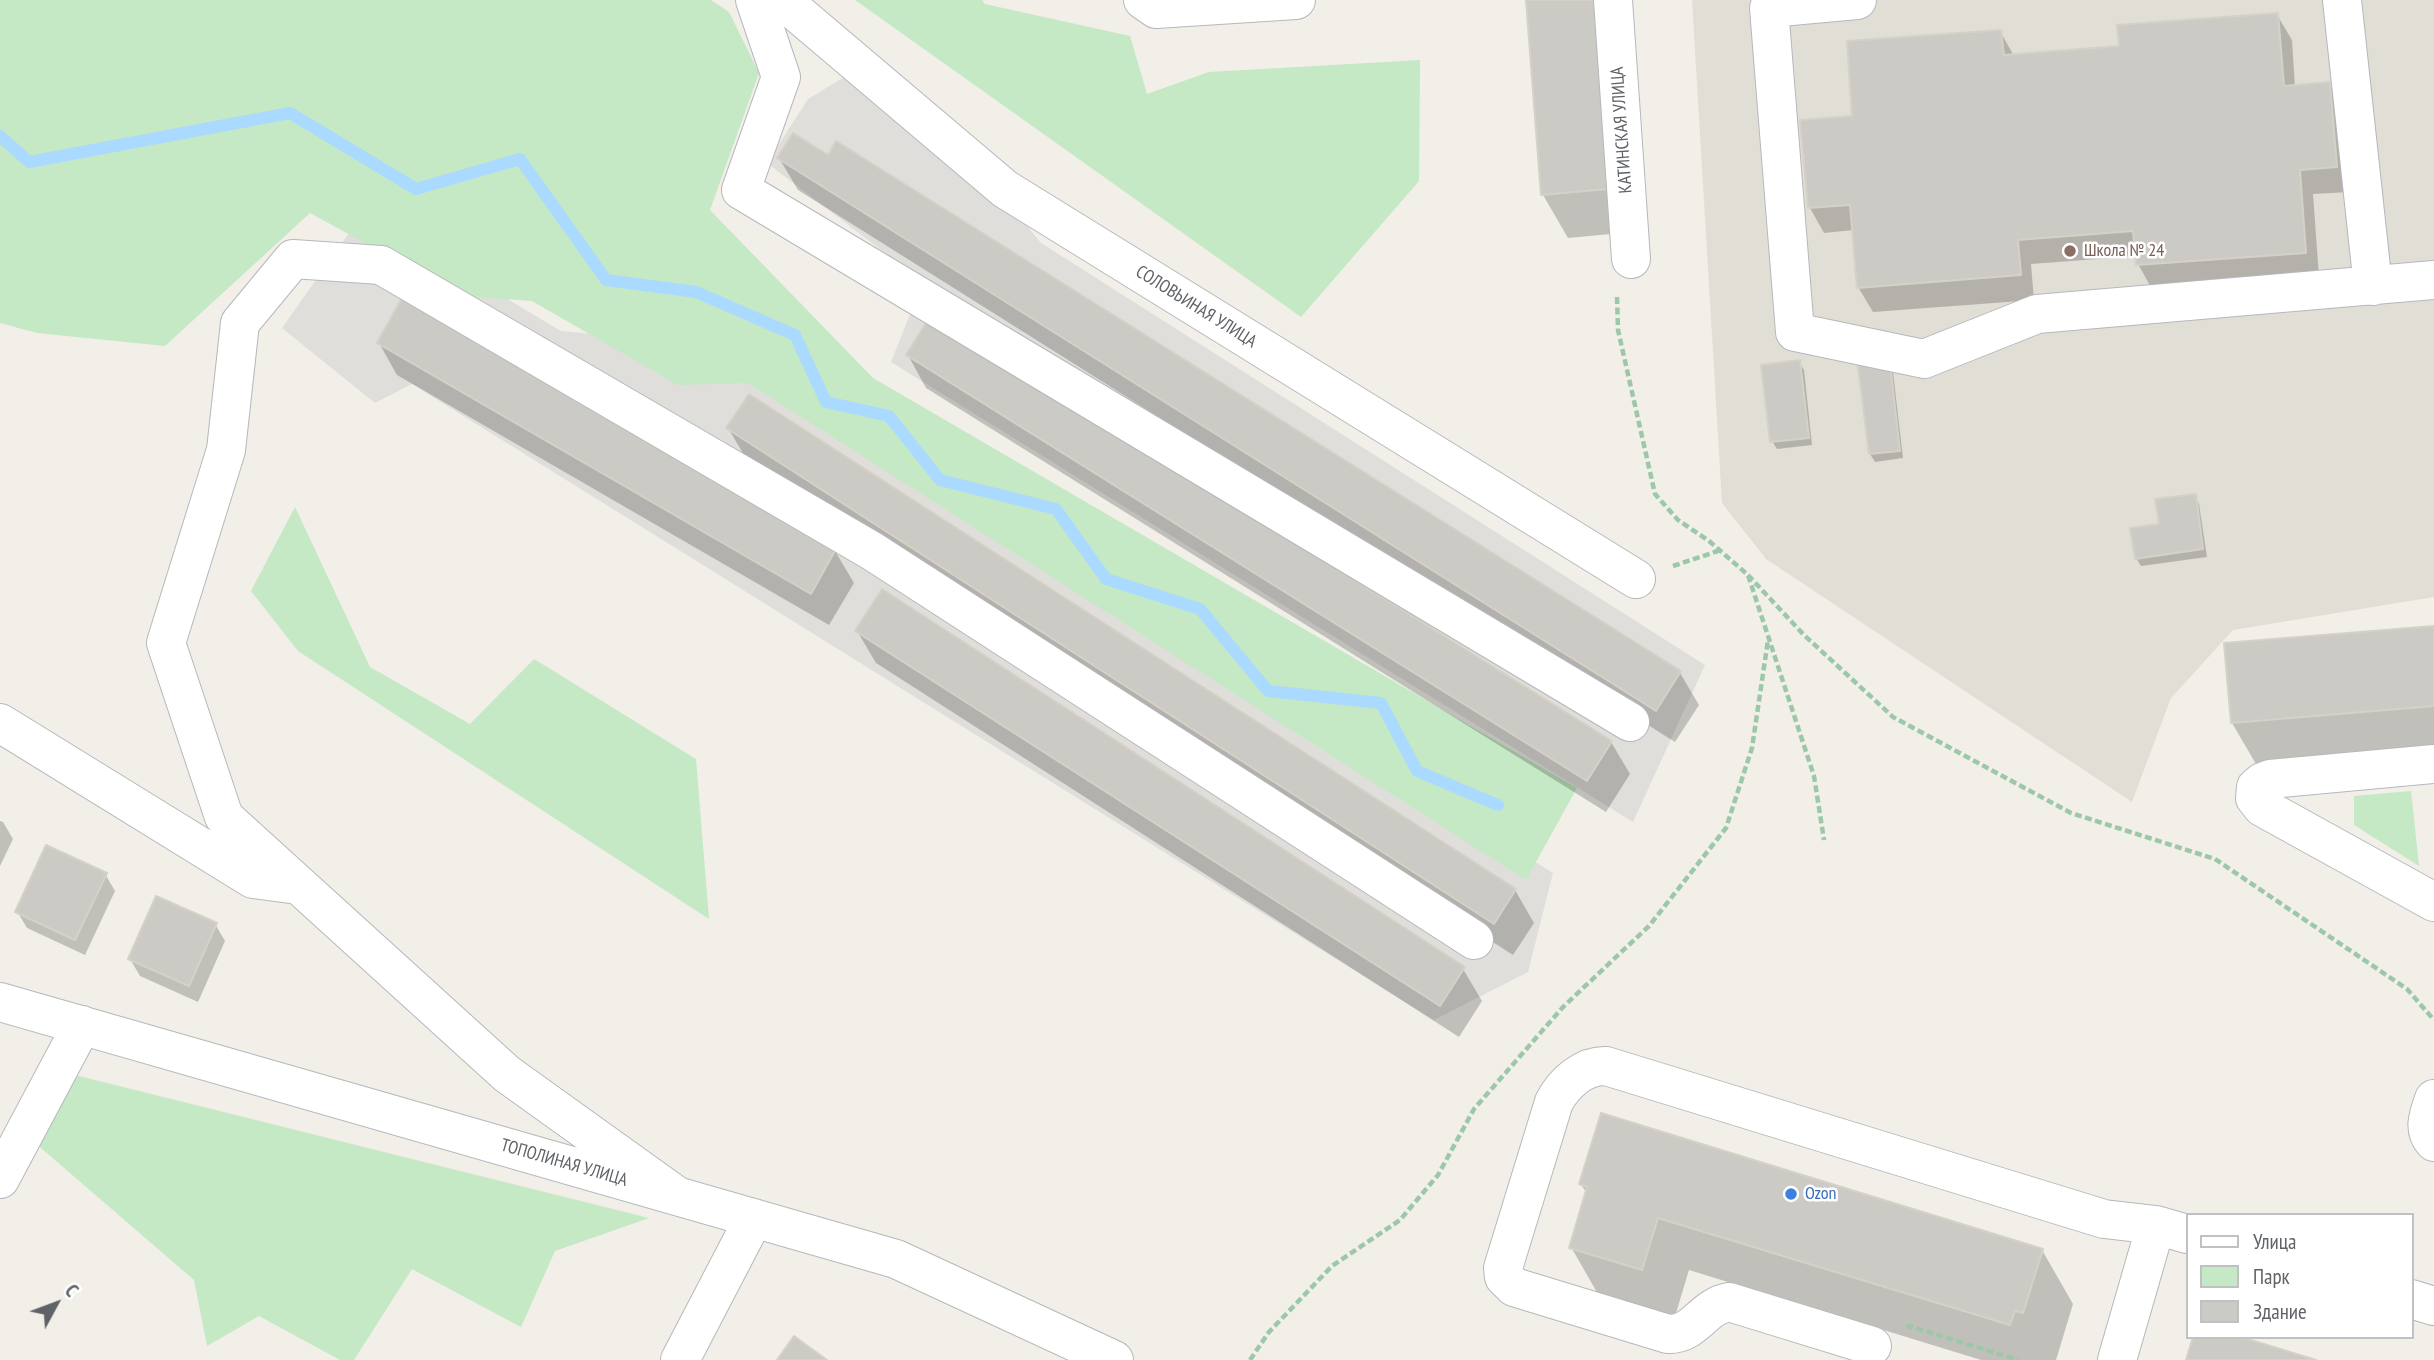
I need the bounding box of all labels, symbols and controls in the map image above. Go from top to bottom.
street label: КАТИНСКАЯ УЛИЦА [1607,66,1637,194]
place label: Школа № 24 [2084,240,2164,262]
marker: Школа № 24 [2062,243,2078,259]
street label: СОЛОВЬИНАЯ УЛИЦА [1132,261,1260,353]
street label: ТОПОЛИНАЯ УЛИЦА [498,1135,630,1191]
place label: Ozon [1805,1183,1837,1205]
marker: Ozon [1783,1186,1799,1202]
legend [2186,1213,2413,1339]
text: Улица [2253,1228,2296,1255]
text: Парк [2253,1263,2290,1290]
north arrow [21,1269,91,1339]
text: С [60,1279,84,1301]
text: Здание [2253,1298,2307,1325]

